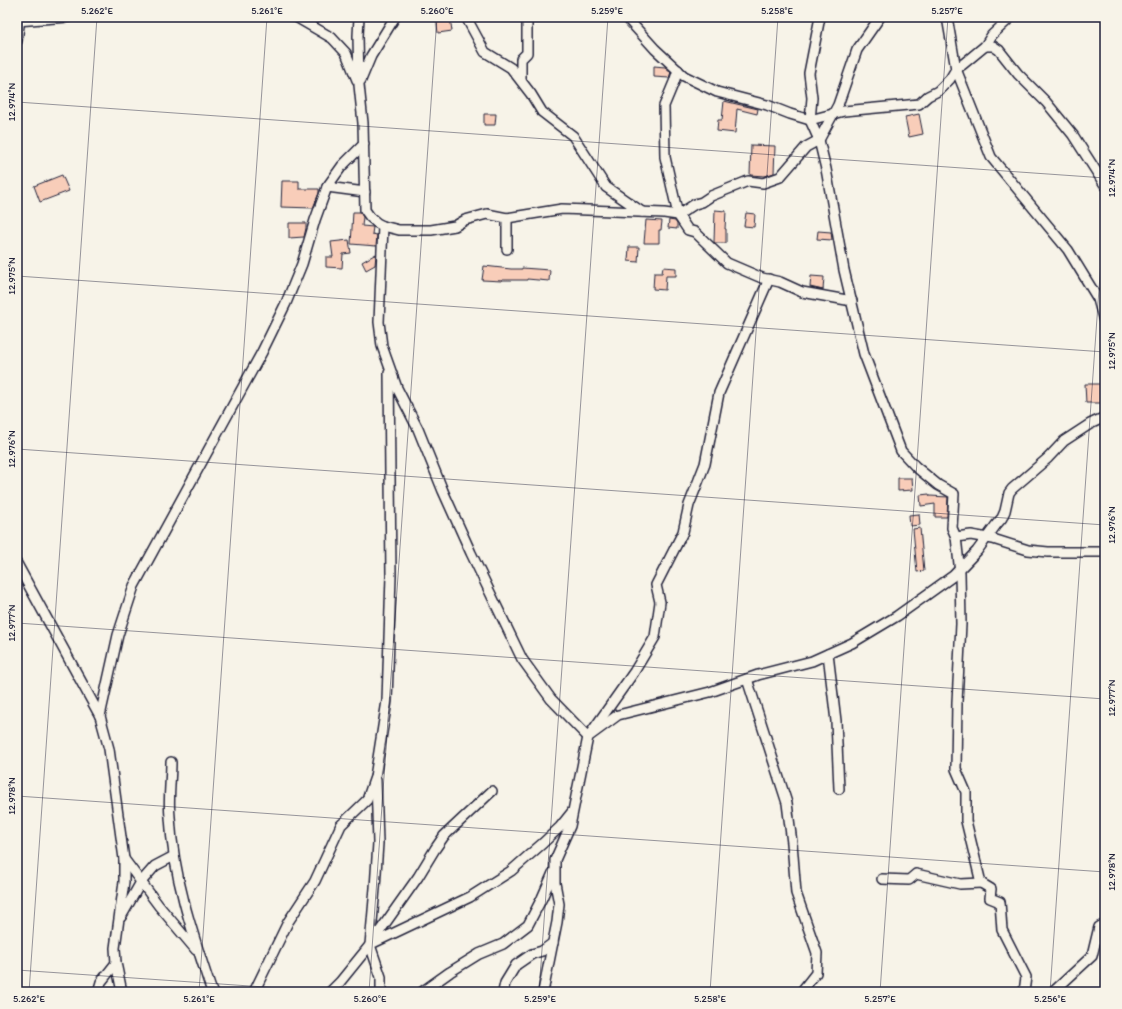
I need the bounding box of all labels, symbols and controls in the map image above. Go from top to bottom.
text: 5.262°E [81,4,113,17]
text: 5.261°E [251,4,283,17]
text: 5.260°E [421,4,454,17]
text: 5.259°E [591,4,623,17]
text: 5.258°E [761,4,794,17]
text: 5.257°E [931,4,963,17]
text: 12.974°N [5,83,18,121]
text: 12.974°N [1105,159,1118,197]
text: 12.975°N [5,257,18,295]
text: 12.975°N [1105,332,1118,370]
text: 12.976°N [5,430,18,468]
text: 12.976°N [1105,506,1118,544]
text: 12.977°N [5,604,18,642]
text: 12.977°N [1105,679,1118,717]
text: 12.978°N [5,777,18,815]
text: 12.978°N [1105,853,1118,891]
text: 5.262°E [13,992,45,1005]
text: 5.261°E [183,992,215,1005]
text: 5.260°E [354,992,387,1005]
text: 5.259°E [524,992,556,1005]
text: 5.258°E [694,992,727,1005]
text: 5.257°E [864,992,896,1005]
text: 5.256°E [1034,992,1066,1005]

